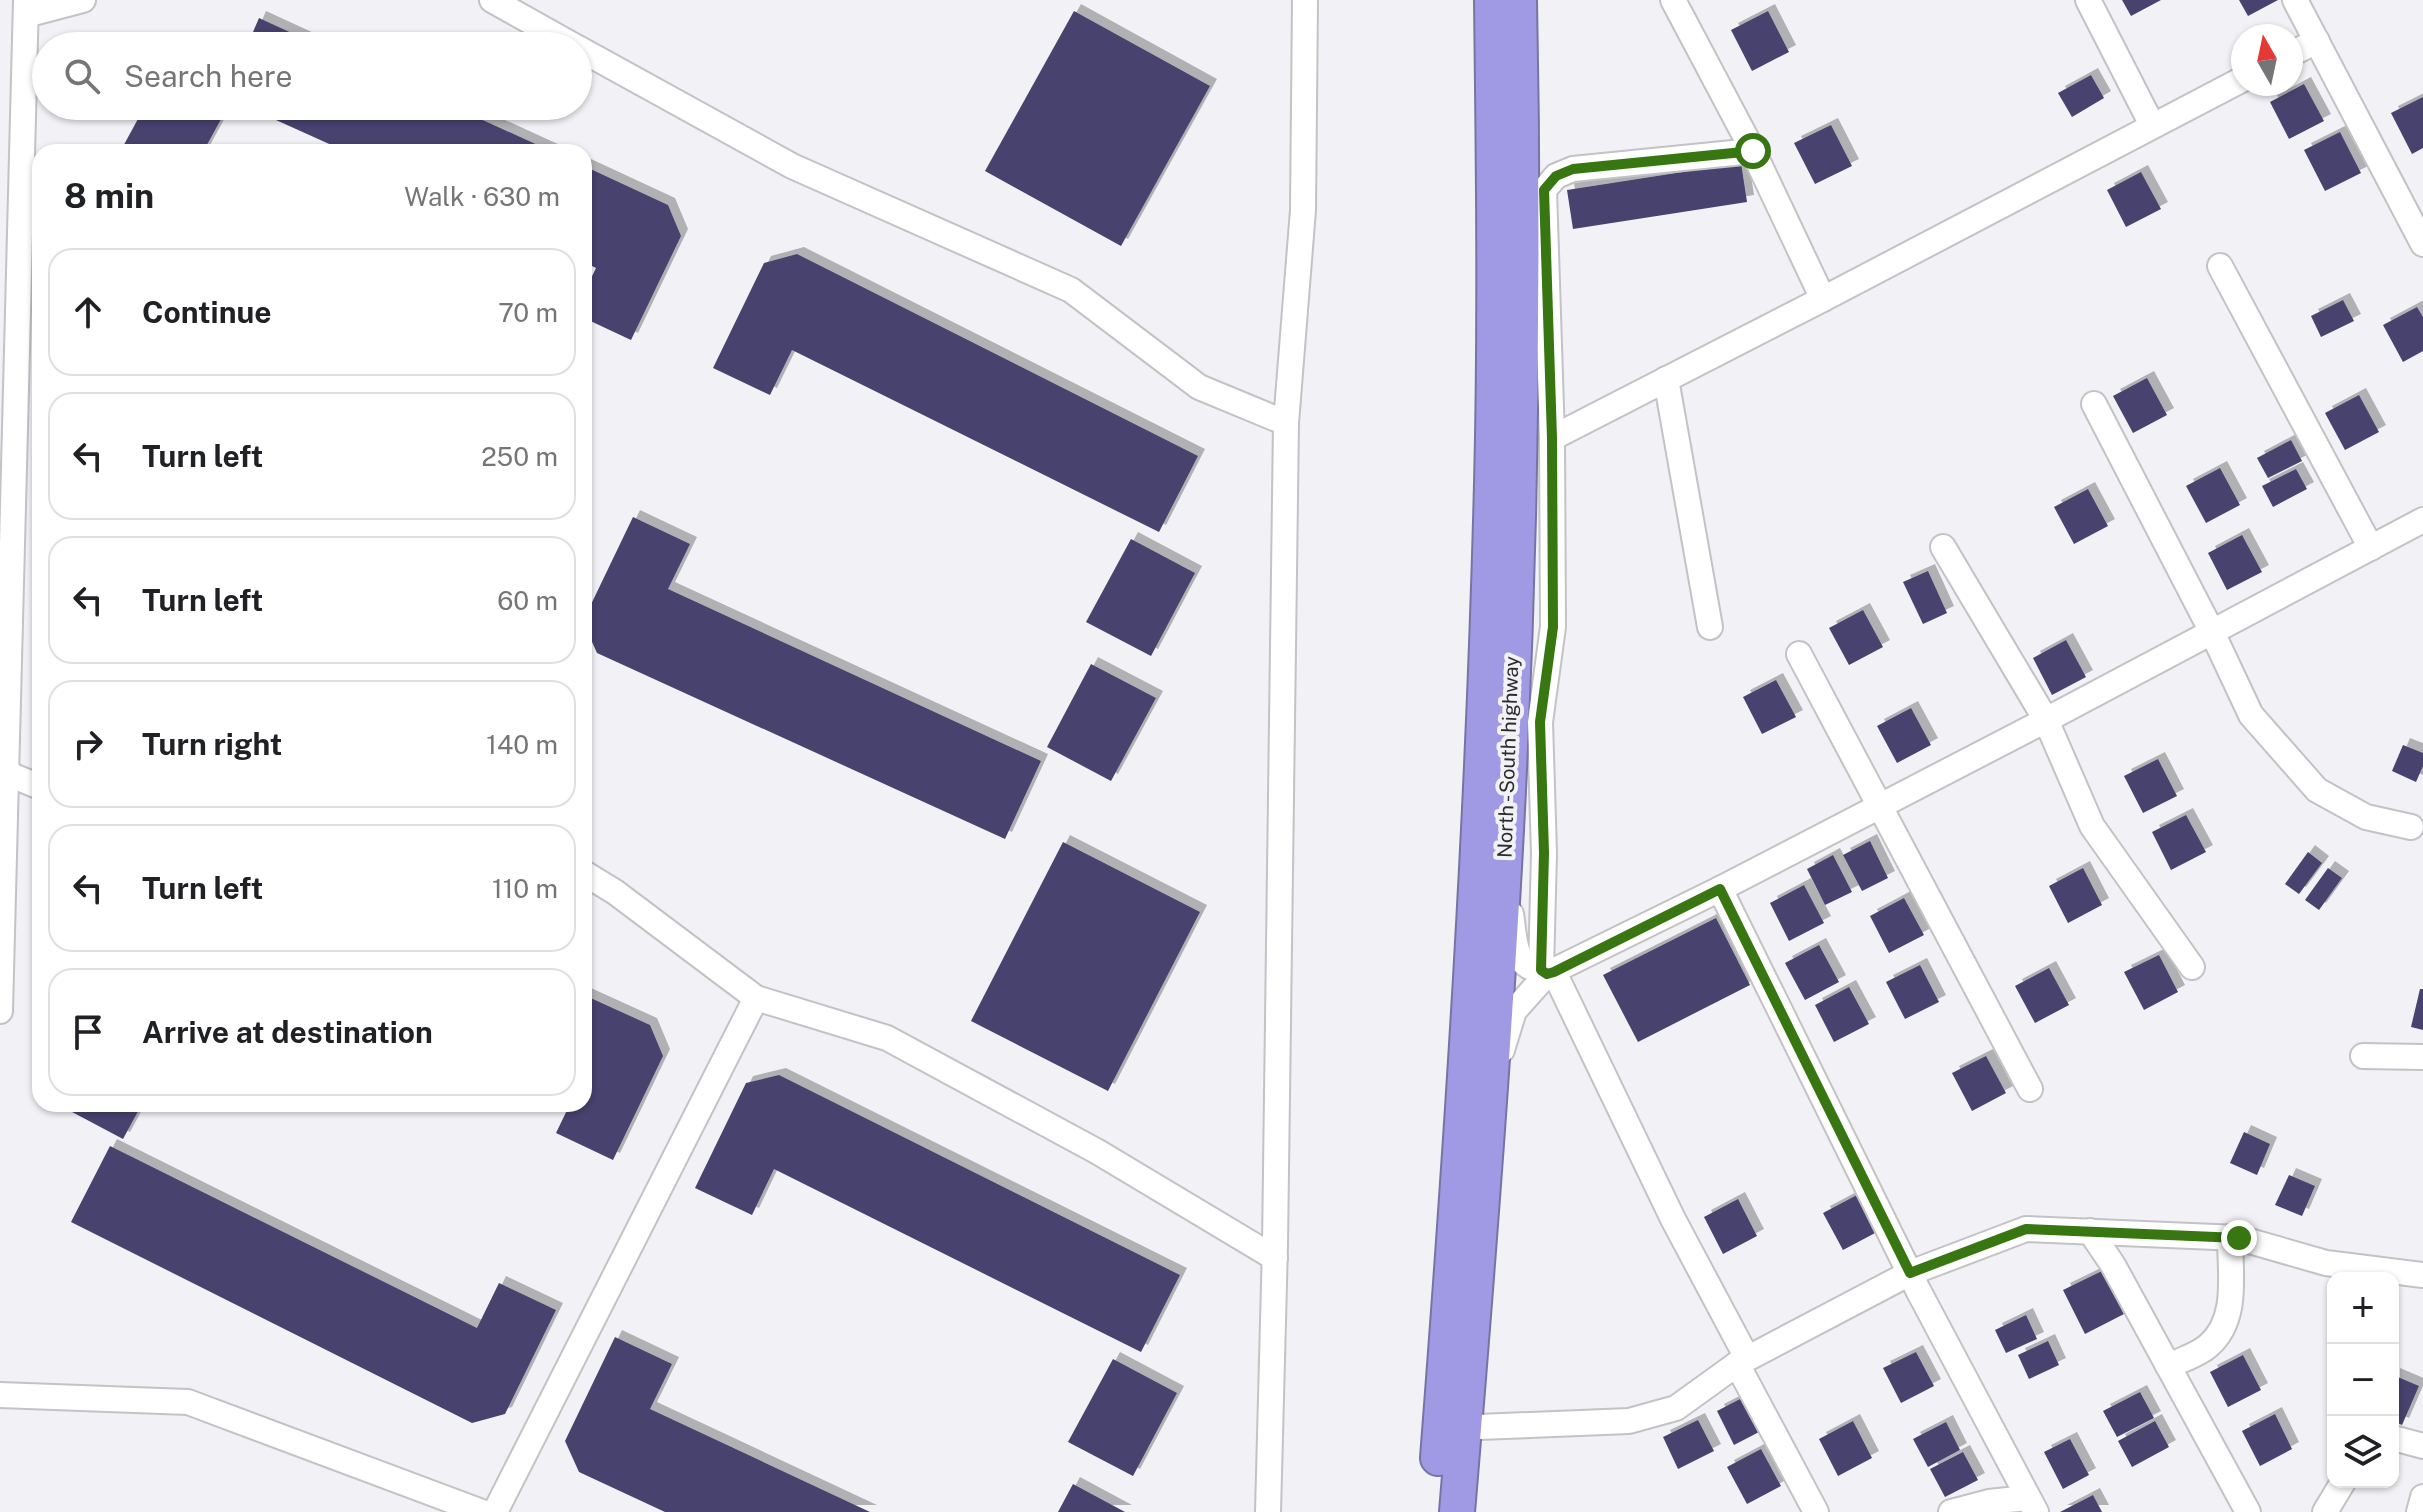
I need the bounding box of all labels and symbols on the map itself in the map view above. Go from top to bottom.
north arrow [2231,24,2303,96]
route start [1735,133,1771,169]
street label: North - South highway [1492,655,1524,858]
route end [2221,1220,2257,1256]

